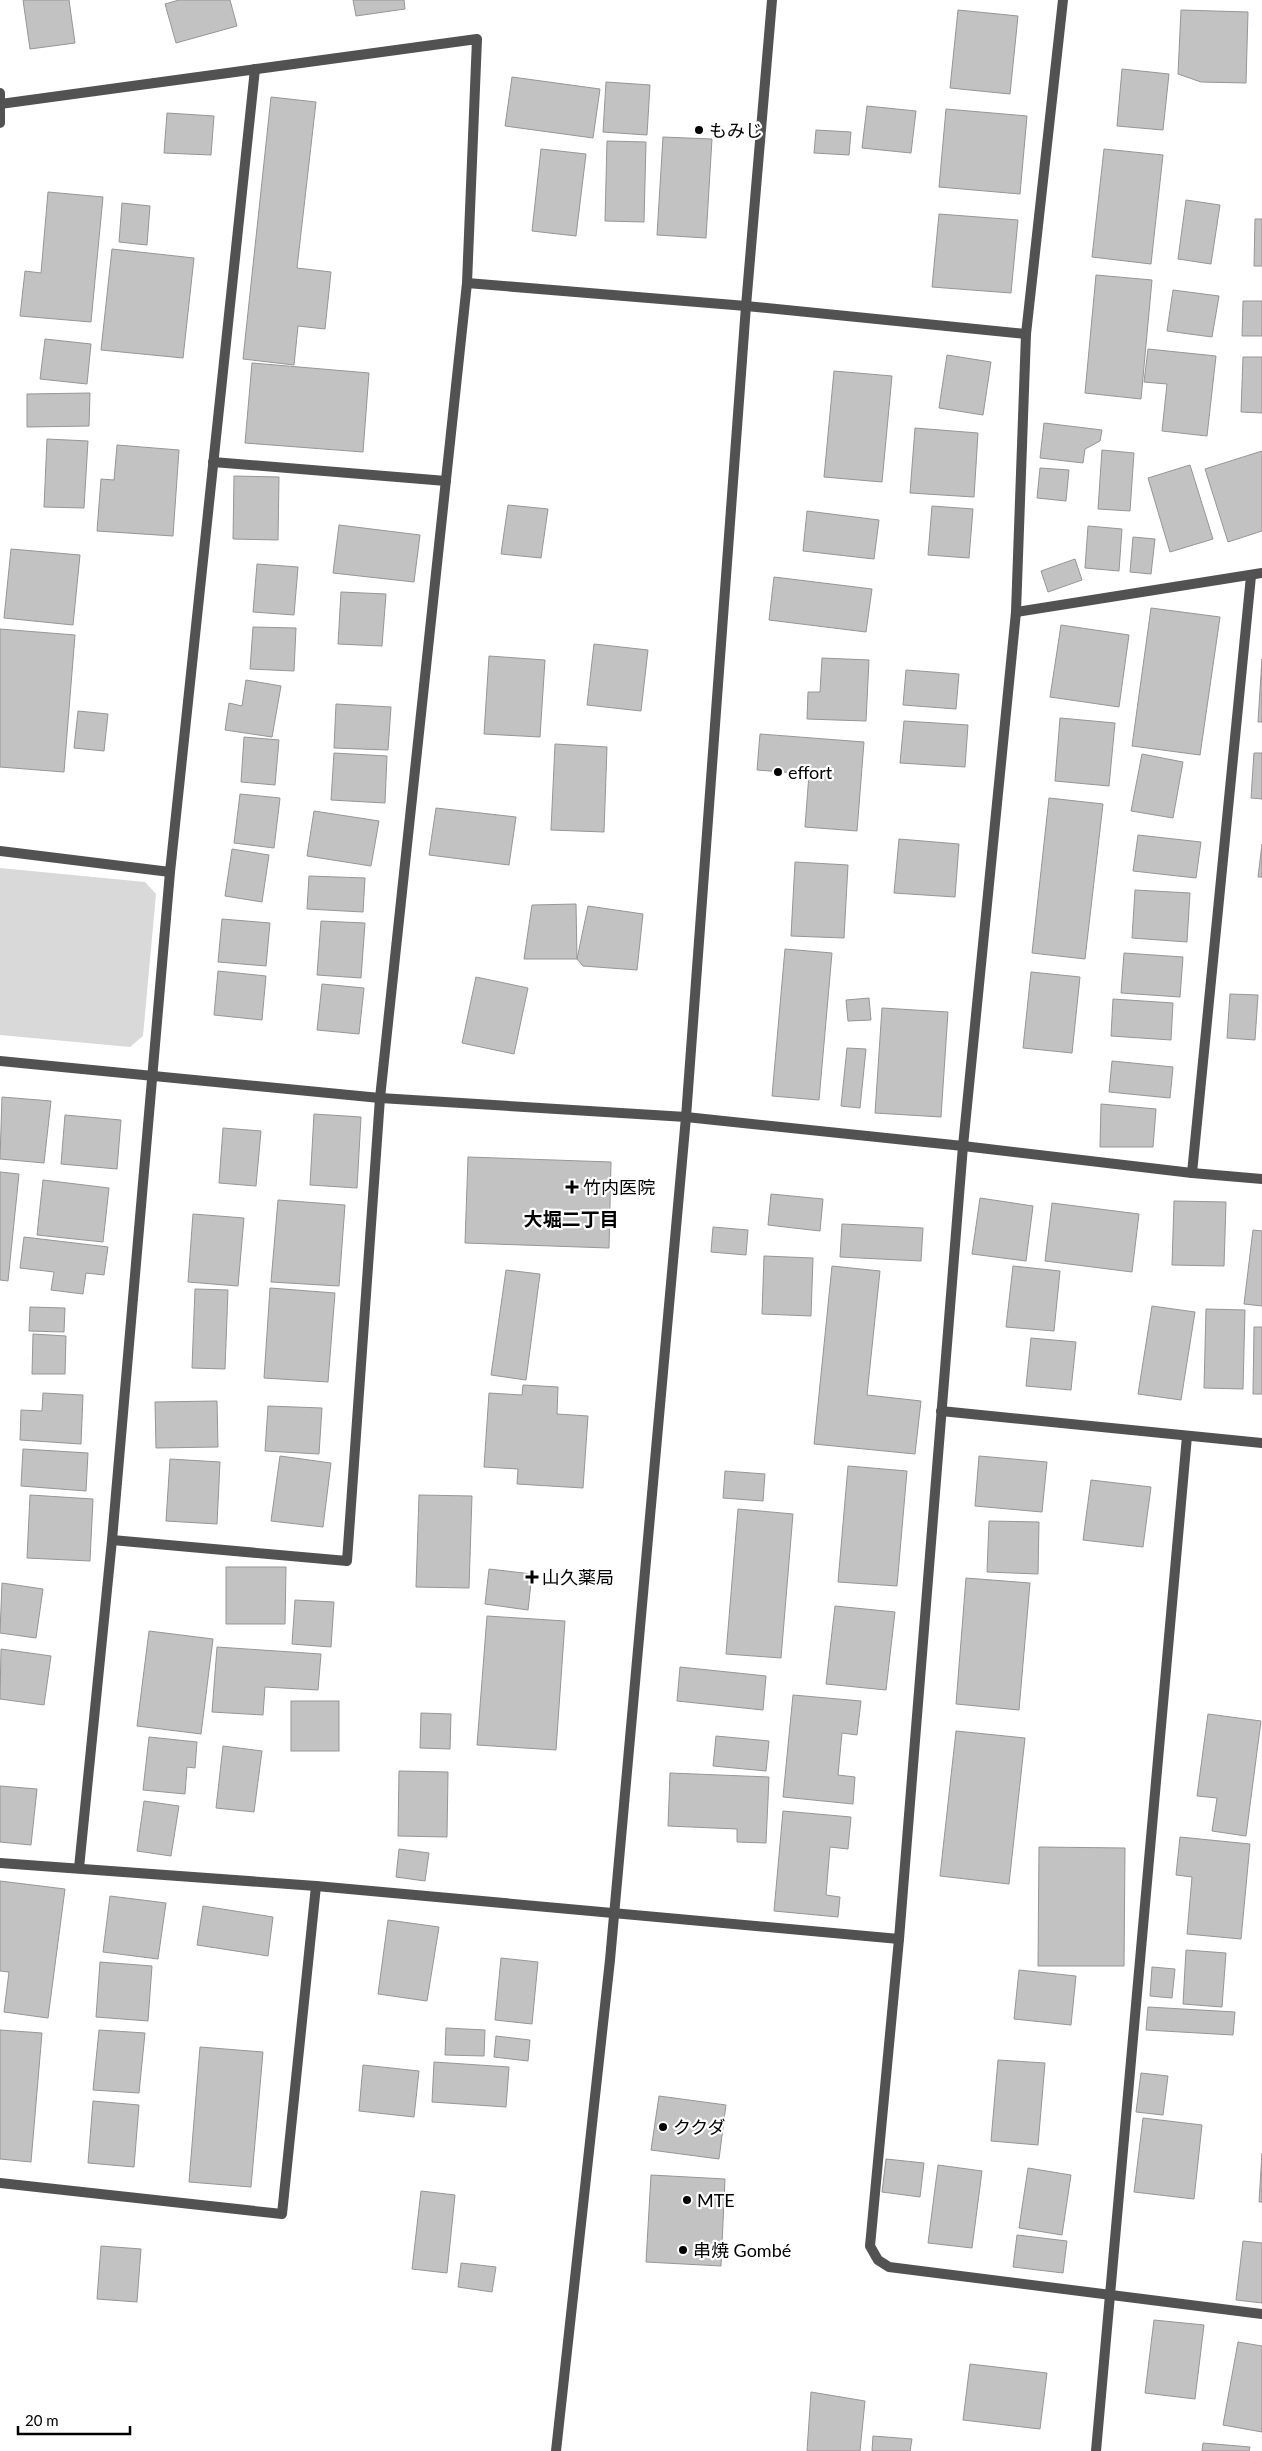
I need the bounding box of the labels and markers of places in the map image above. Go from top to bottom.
place label: もみじ [709,119,763,141]
marker: もみじ [693,124,705,136]
place label: effort [788,761,833,783]
marker: effort [772,766,784,778]
place label: 竹内医院 [583,1176,655,1198]
marker: 竹内医院 [565,1180,579,1194]
place label: 山久薬局 [542,1566,614,1588]
marker: 山久薬局 [526,1571,538,1583]
place label: ククダ [673,2116,726,2138]
marker: ククダ [657,2121,669,2133]
place label: MTE [697,2189,735,2211]
marker: MTE [681,2194,693,2206]
place label: 串焼 Gombé [693,2239,791,2261]
marker: 串焼 Gombé [677,2244,689,2256]

